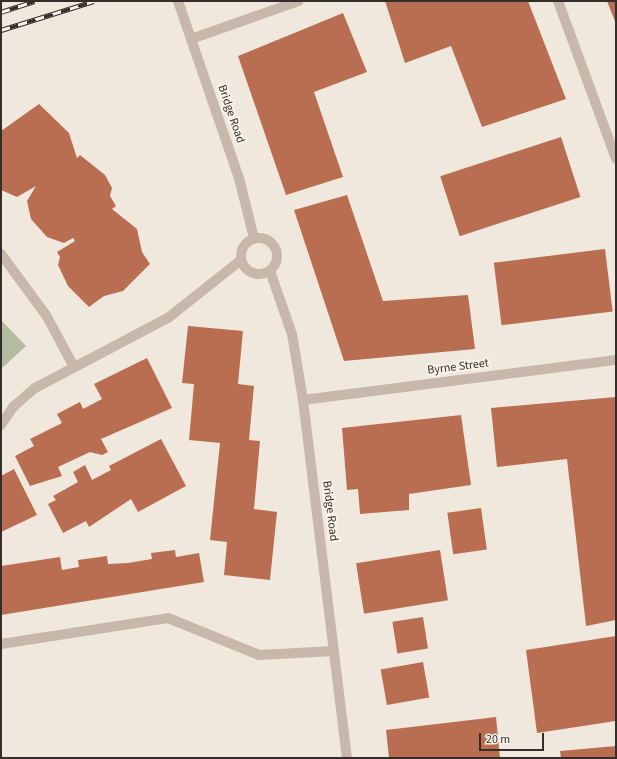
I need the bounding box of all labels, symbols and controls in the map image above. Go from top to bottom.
street label: Bridge Road [214,83,248,145]
street label: Byrne Street [427,356,489,378]
street label: Bridge Road [319,480,341,542]
scale bar [481,725,546,751]
text: 20 m [486,731,510,748]

